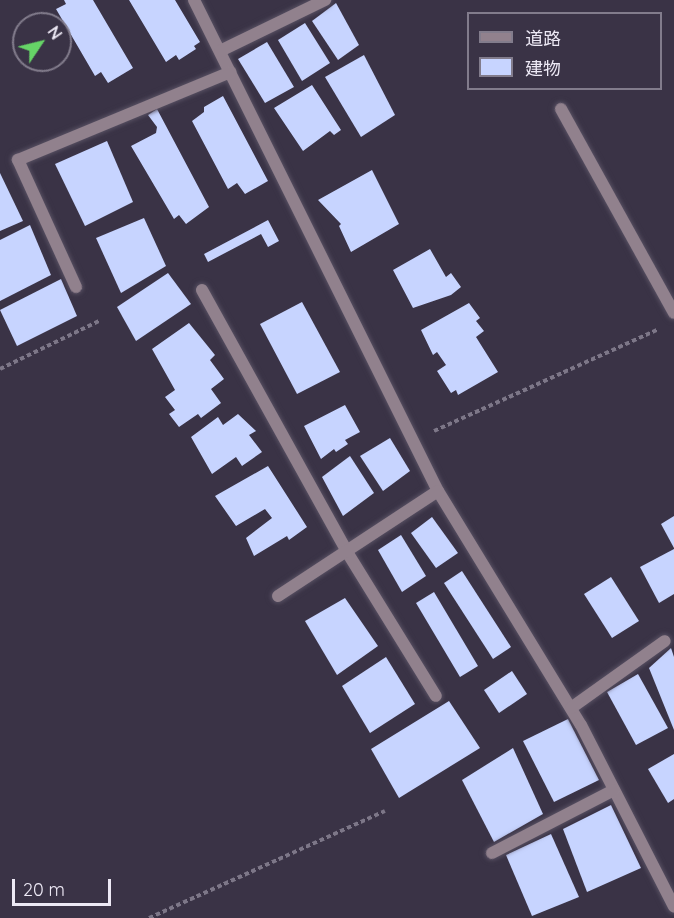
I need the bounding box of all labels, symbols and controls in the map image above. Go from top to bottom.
north arrow [12,12,72,72]
legend [467,12,662,90]
text: N [44,22,67,43]
text: 道路 [525,27,561,50]
text: 建物 [525,57,561,80]
scale bar [15,867,114,905]
text: 20 m [23,878,65,901]

